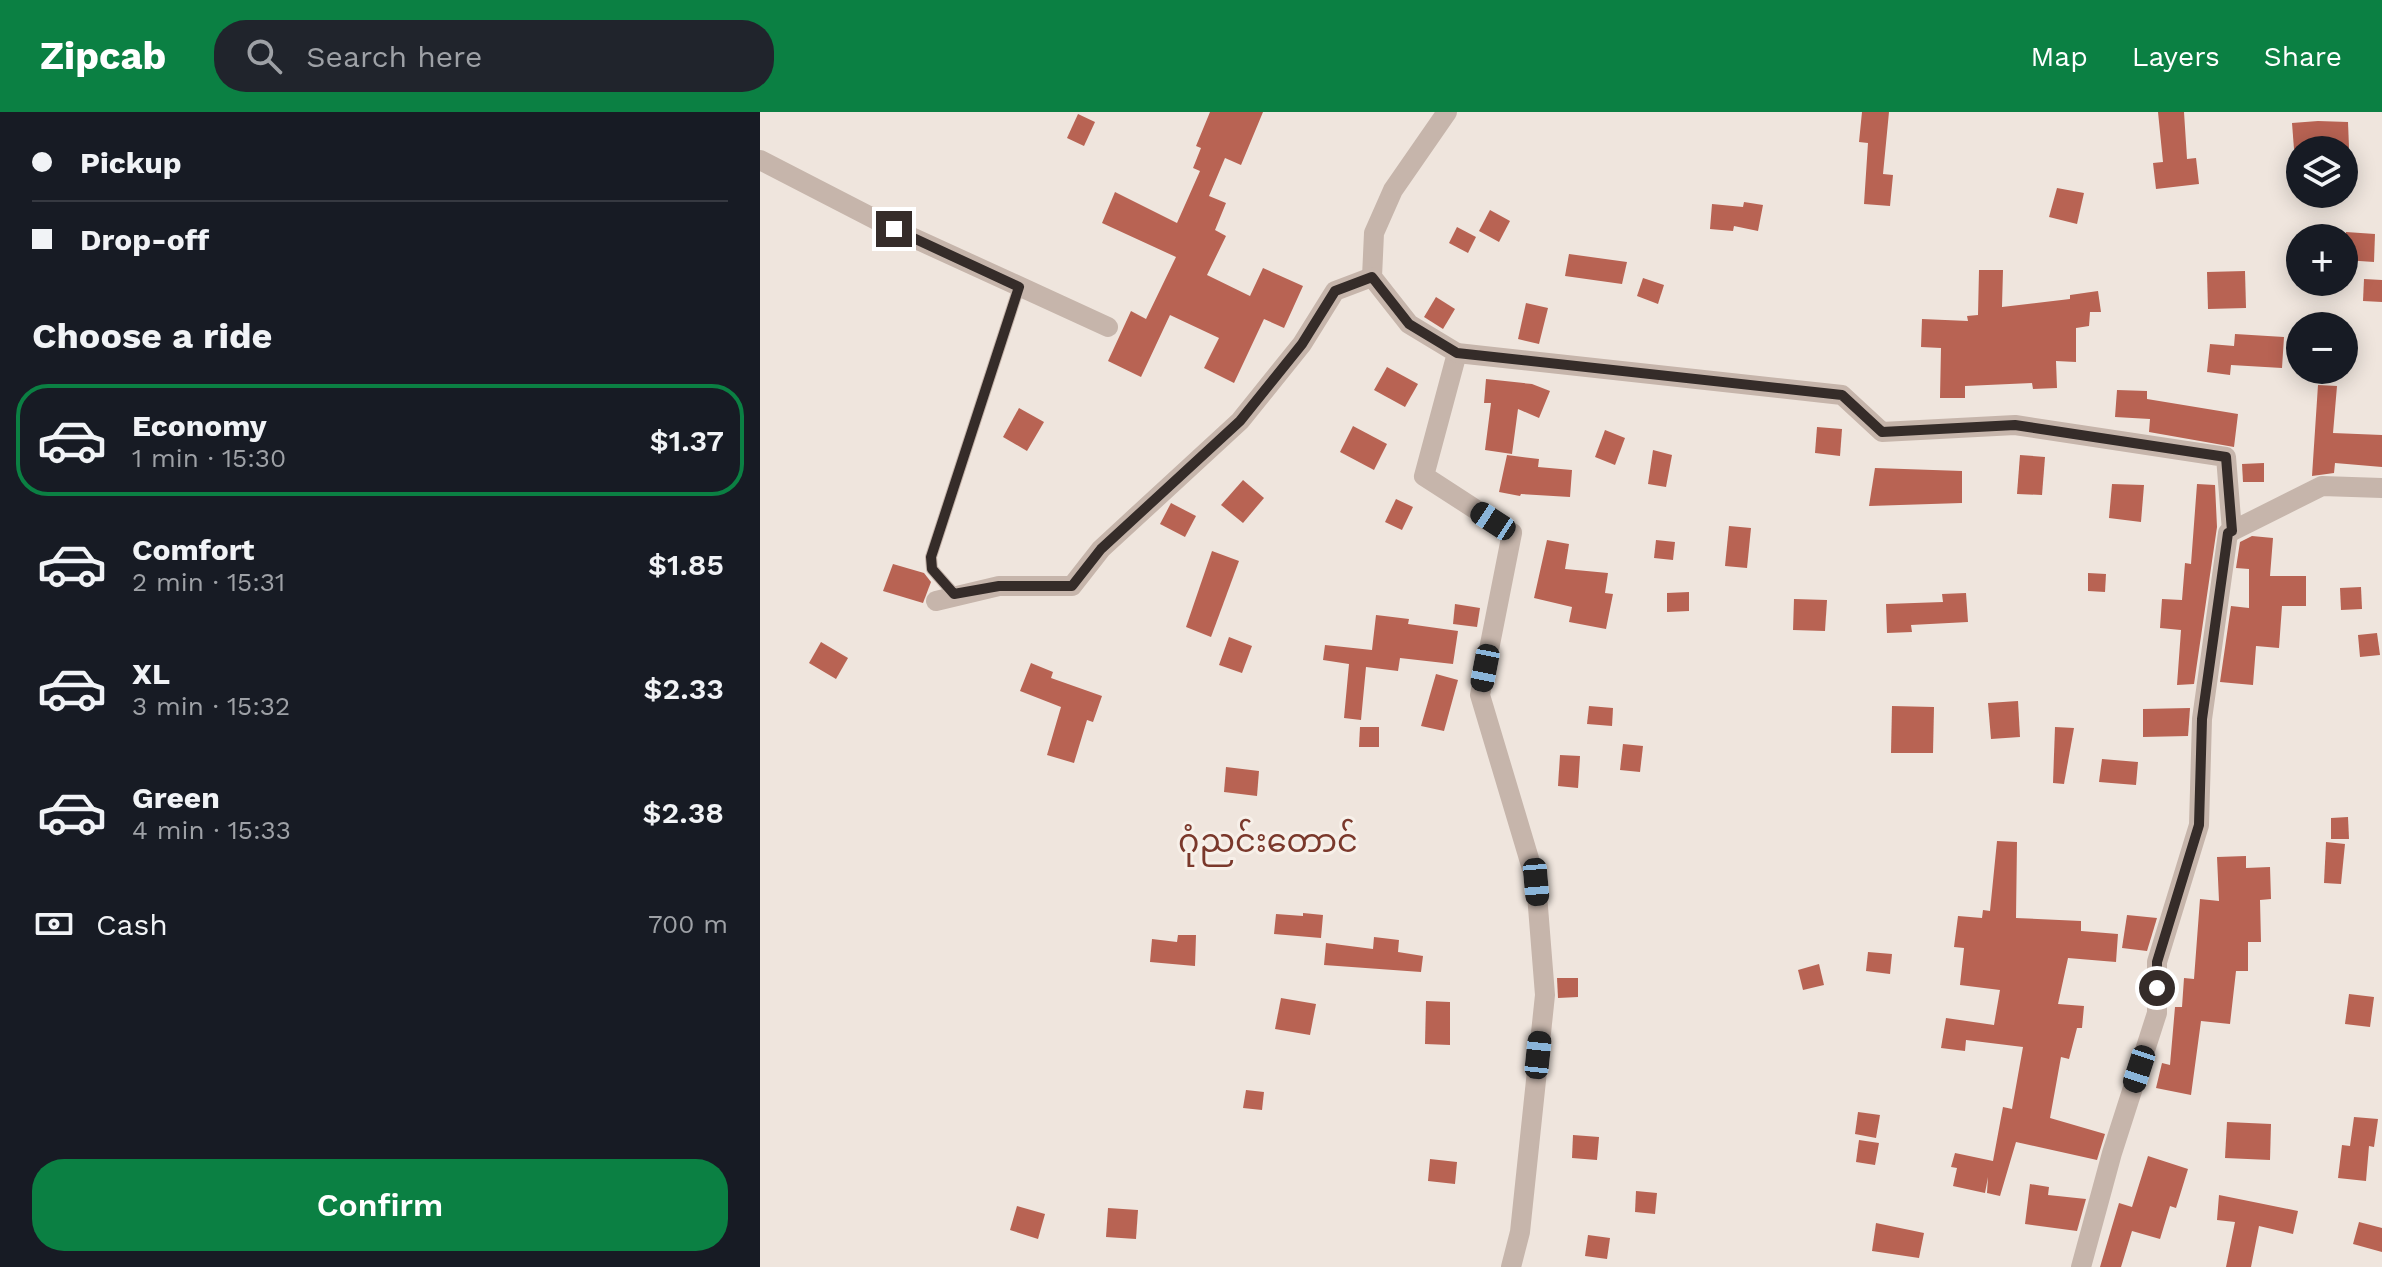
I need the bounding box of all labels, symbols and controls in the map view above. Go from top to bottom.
search box [214,20,774,92]
text: Zipcab [40,34,166,78]
icon: search [242,34,286,78]
text: Search here [306,39,482,74]
text: Map [2031,40,2088,73]
text: Layers [2132,40,2220,73]
text: Share [2264,40,2342,73]
map controls [2286,136,2358,384]
button: layers [2286,136,2358,208]
text: Pickup [80,145,182,180]
route end [876,211,912,247]
text: Drop-off [80,222,209,257]
button: + [2286,224,2358,296]
button: − [2286,312,2358,384]
text: Choose a ride [32,315,272,357]
icon: car [36,404,108,476]
text: Economy [132,408,267,443]
text: $1.37 [650,423,724,458]
text: 1 min · 15:30 [132,443,286,473]
car [1466,498,1520,544]
icon: car [36,528,108,600]
text: Comfort [132,532,254,567]
text: $1.85 [648,547,724,582]
text: 2 min · 15:31 [132,567,285,597]
car [1469,642,1501,694]
icon: car [36,652,108,724]
text: XL [132,656,170,691]
text: $2.33 [643,671,724,706]
text: 3 min · 15:32 [132,691,290,721]
icon: car [36,776,108,848]
text: Green [132,780,220,815]
text: $2.38 [642,795,724,830]
text: 4 min · 15:33 [132,815,291,845]
district label: ဂုံညင်းတောင် [1178,818,1358,867]
car [1522,857,1550,907]
icon: cash [32,902,76,946]
text: Cash [96,907,168,942]
text: 700 m [648,909,728,939]
route start [2139,970,2175,1006]
car [1524,1030,1552,1080]
car [2120,1042,2158,1096]
button: Confirm [32,1159,728,1251]

